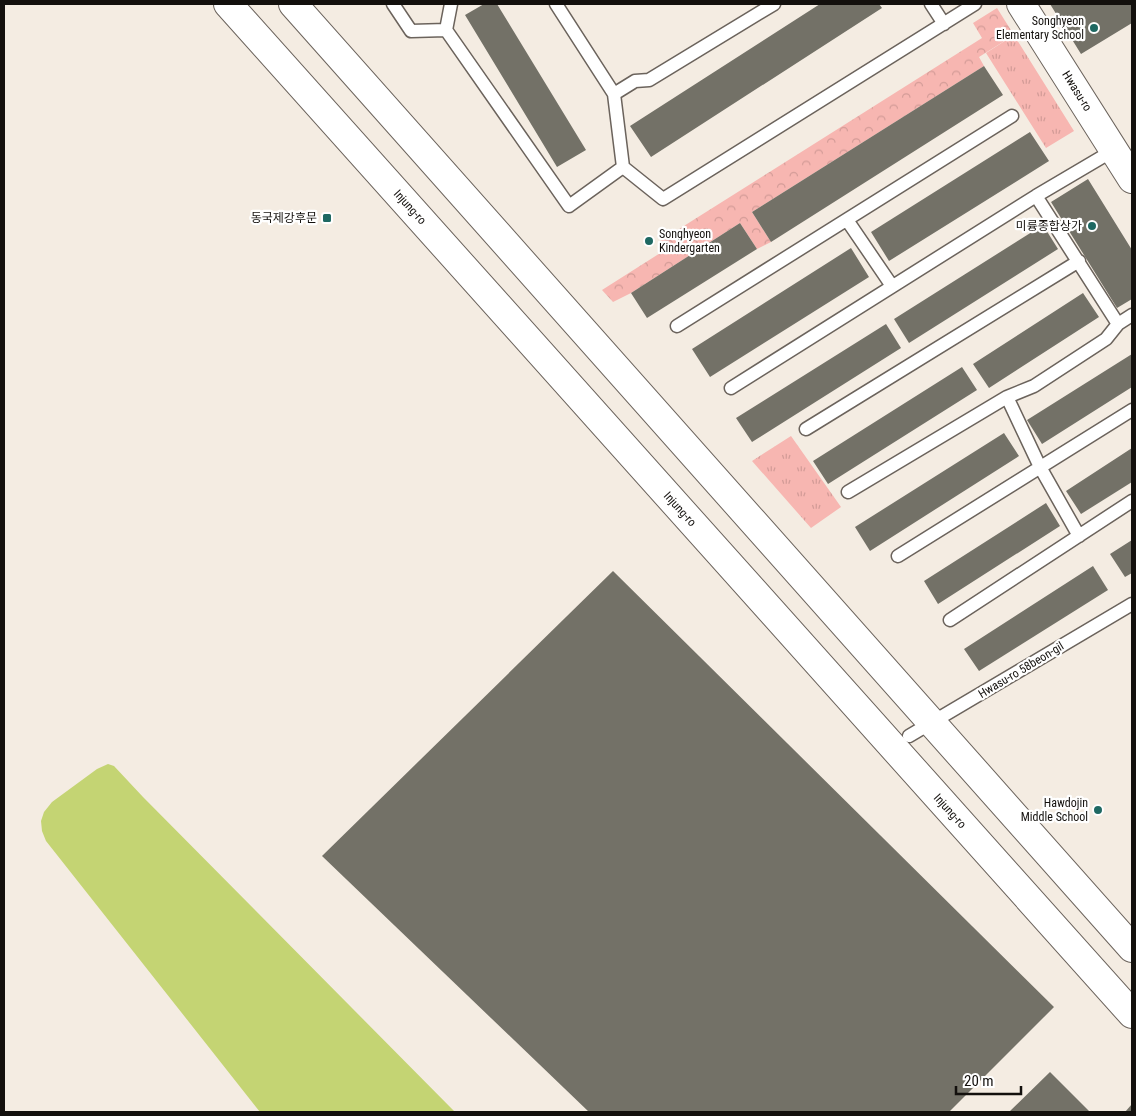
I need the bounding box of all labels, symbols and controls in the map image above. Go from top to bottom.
place label: Songhyeon Elementary School [996,14,1084,42]
marker: Songhyeon Elementary School [1088,22,1100,34]
street label: Hwasu-ro [1059,68,1095,114]
street label: Injung-ro [391,187,429,227]
place label: 동국제강후문 [251,211,317,225]
marker: 동국제강후문 [321,212,333,224]
place label: 미륭종합상가 [1016,219,1082,233]
marker: 미륭종합상가 [1086,220,1098,232]
place label: Songhyeon Kindergarten [659,227,720,255]
marker: Songhyeon Kindergarten [643,235,655,247]
street label: Injung-ro [661,489,699,529]
street label: Hwasu-ro 58beon-gil [976,639,1066,701]
street label: Injung-ro [931,791,969,831]
place label: Hawdojin Middle School [1021,796,1088,824]
marker: Hawdojin Middle School [1092,804,1104,816]
scale bar [956,1064,1021,1096]
text: 20 m [964,1072,994,1090]

